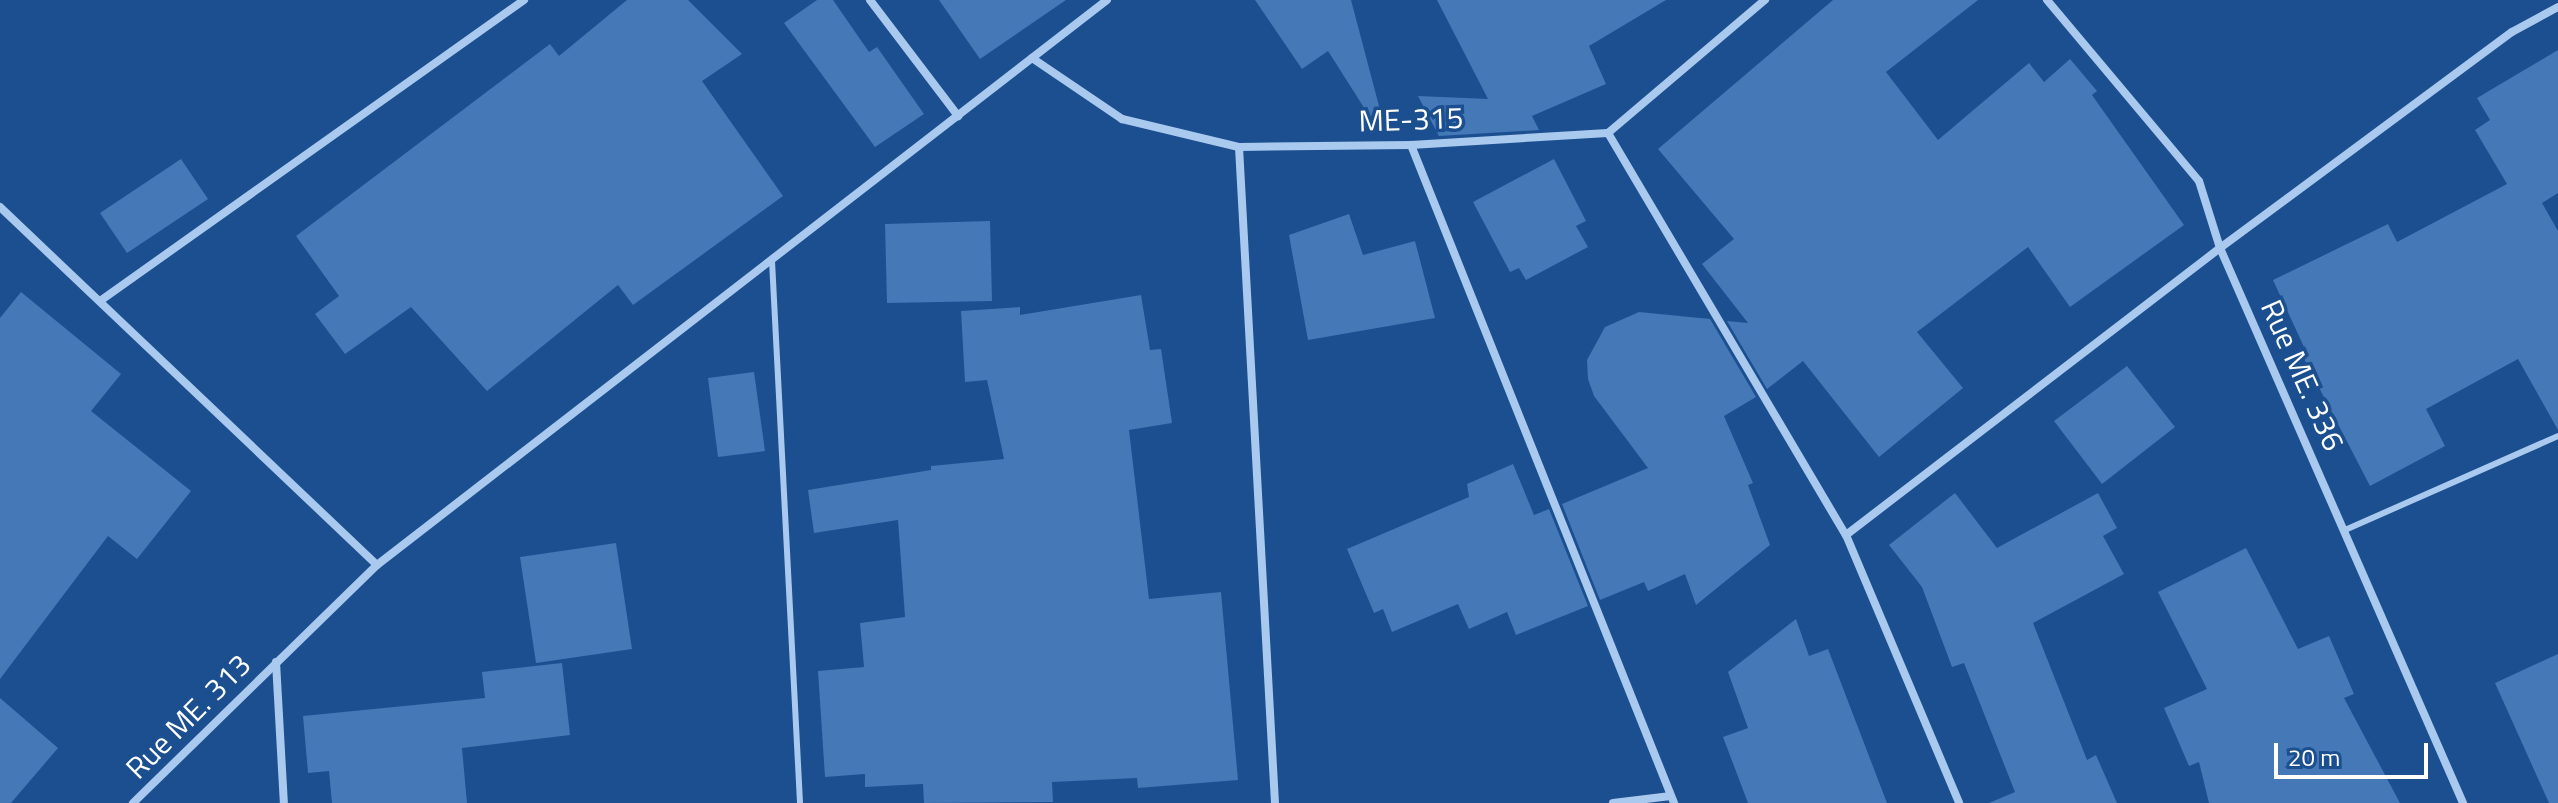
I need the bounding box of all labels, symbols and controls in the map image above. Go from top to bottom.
street label: ME-315 [1358,99,1464,139]
street label: Rue ME. 336 [2254,294,2352,456]
street label: Rue ME. 313 [118,646,258,786]
scale bar [2278,727,2432,777]
text: 20 m [2288,739,2340,775]

